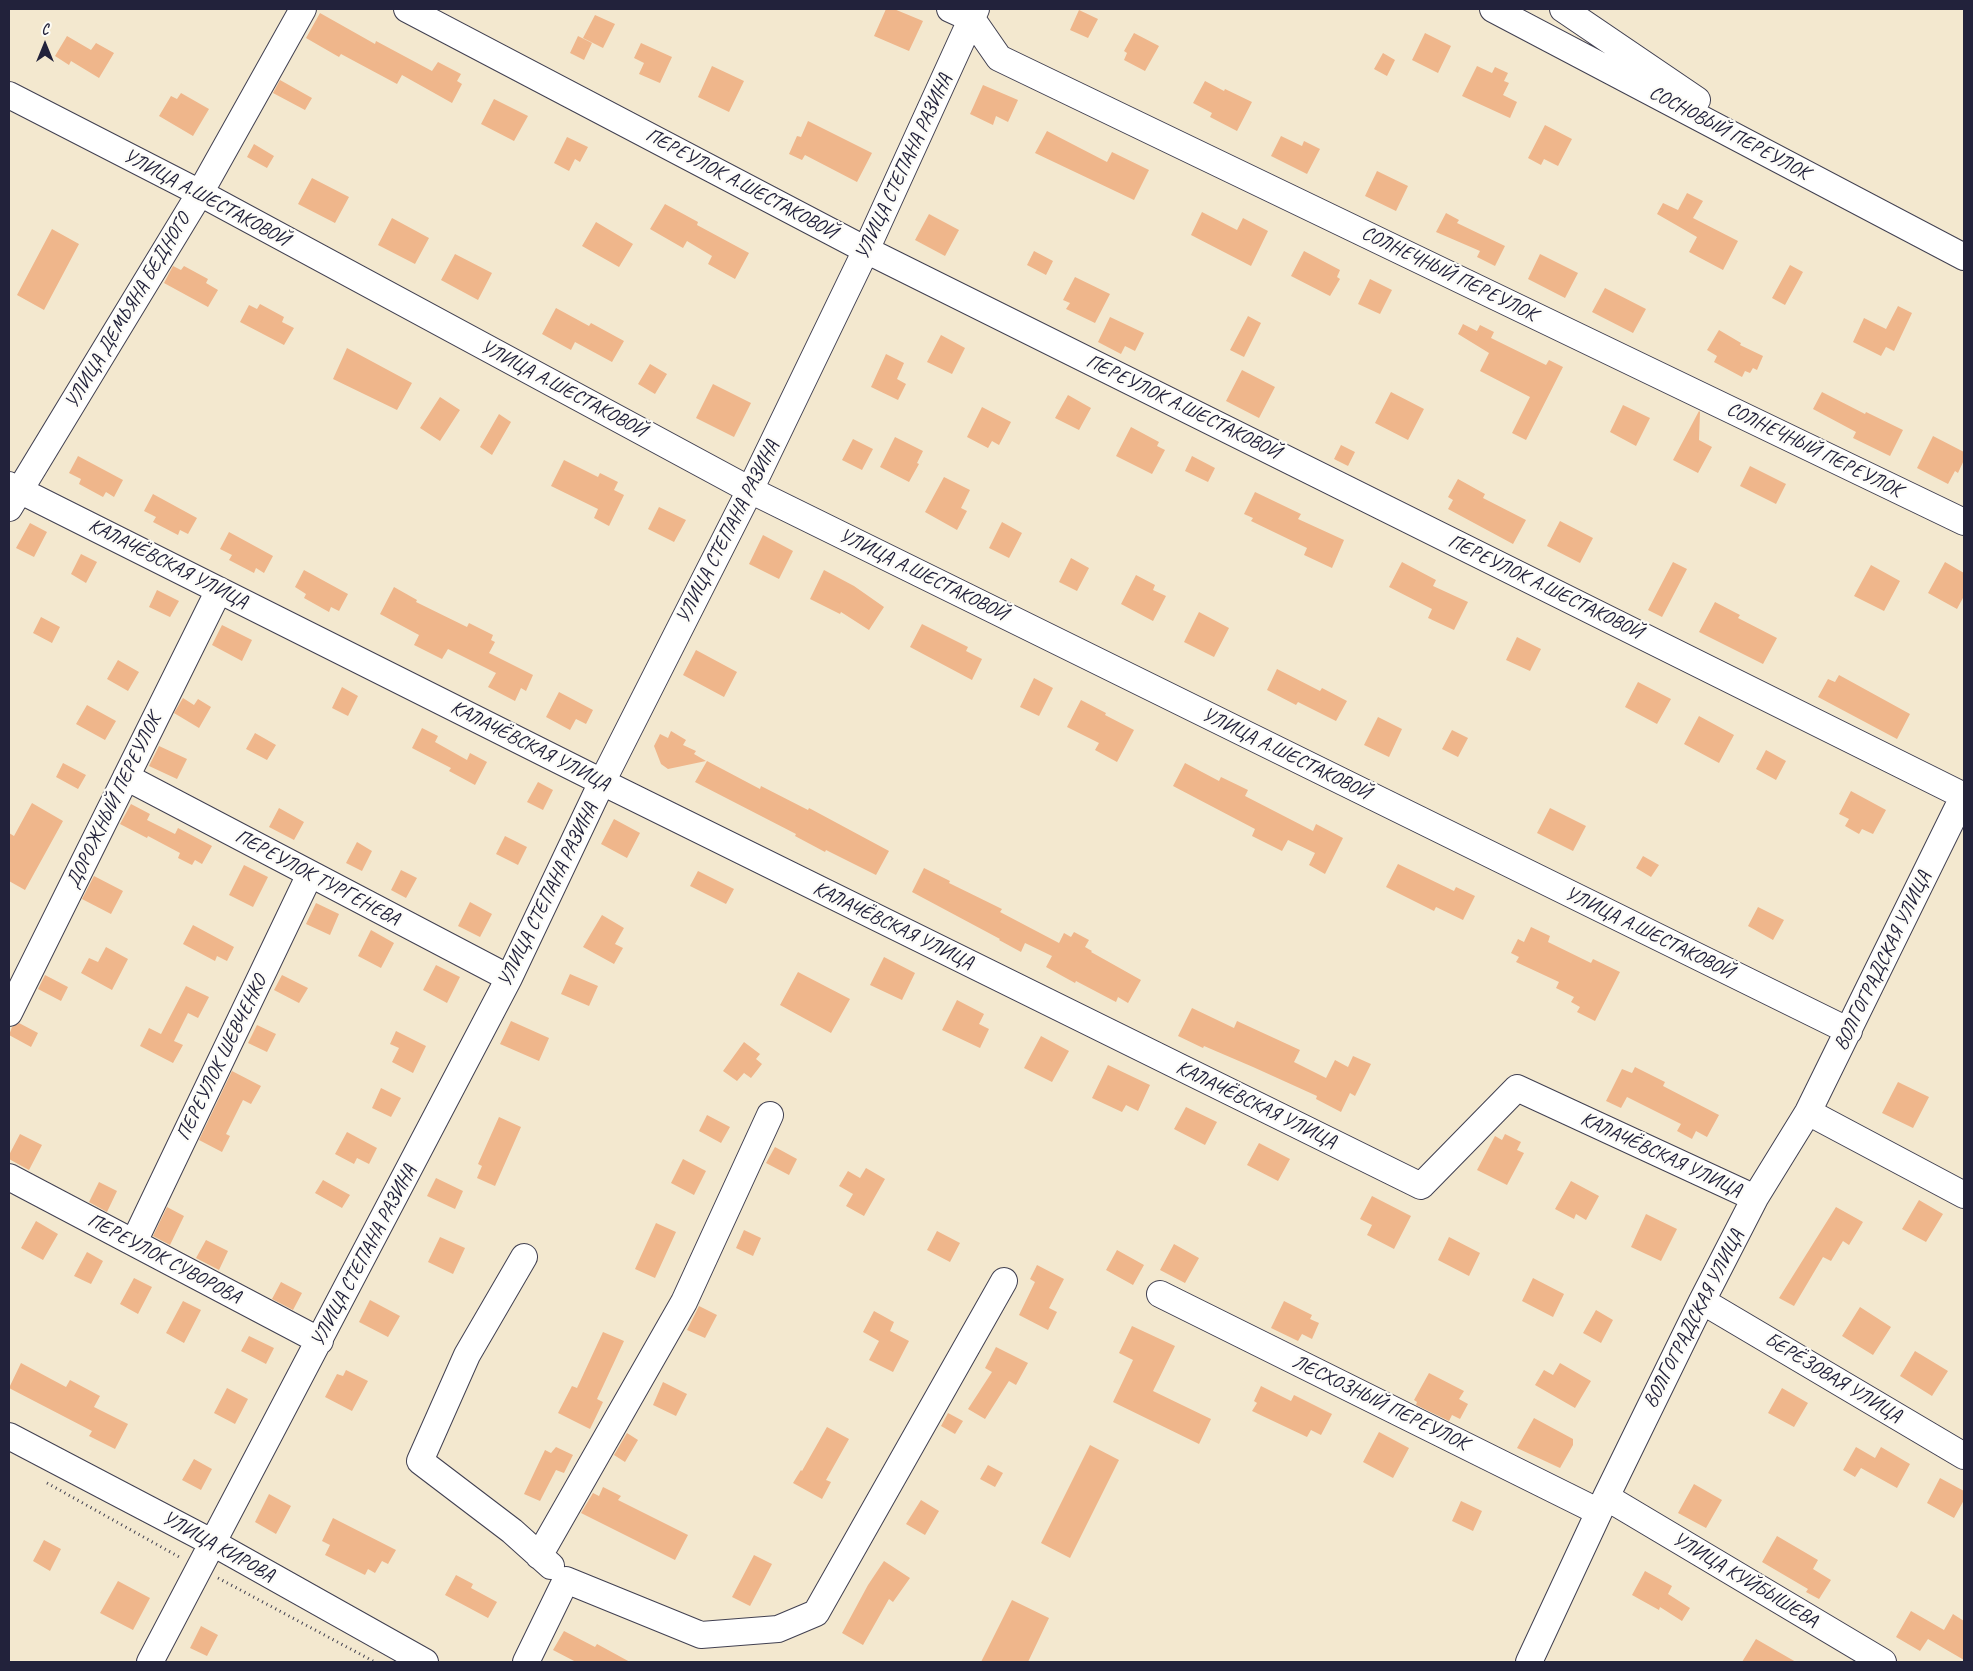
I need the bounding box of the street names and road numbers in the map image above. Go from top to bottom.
street label: УЛИЦА СТЕПАНА РАЗИНА [850,70,958,264]
street label: СОСНОВЫЙ ПЕРЕУЛОК [1645,81,1813,185]
street label: ПЕРЕУЛОК А.ШЕСТАКОВОЙ [641,123,841,245]
street label: УЛИЦА А.ШЕСТАКОВОЙ [119,144,293,252]
street label: УЛИЦА ДЕМЬЯНА БЕДНОГО [60,209,196,413]
street label: СОЛНЕЧНЫЙ ПЕРЕУЛОК [1358,221,1540,327]
street label: УЛИЦА А.ШЕСТАКОВОЙ [476,335,650,443]
street label: ПЕРЕУЛОК А.ШЕСТАКОВОЙ [1082,349,1284,465]
street label: СОЛНЕЧНЫЙ ПЕРЕУЛОК [1723,397,1905,503]
street label: УЛИЦА СТЕПАНА РАЗИНА [671,437,785,627]
street label: КАЛАЧЁВСКАЯ УЛИЦА [85,514,251,614]
street label: УЛИЦА А.ШЕСТАКОВОЙ [835,524,1011,626]
street label: ПЕРЕУЛОК А.ШЕСТАКОВОЙ [1444,529,1646,645]
street label: КАЛАЧЁВСКАЯ УЛИЦА [447,696,613,796]
street label: УЛИЦА А.ШЕСТАКОВОЙ [1198,703,1374,805]
street label: ДОРОЖНЫЙ ПЕРЕУЛОК [61,710,167,892]
street label: УЛИЦА СТЕПАНА РАЗИНА [493,799,603,991]
street label: ПЕРЕУЛОК ТУРГЕНЕВА [231,825,403,931]
street label: ВОЛГОГРАДСКАЯ УЛИЦА [1829,867,1937,1055]
street label: КАЛАЧЁВСКАЯ УЛИЦА [809,877,977,975]
street label: УЛИЦА А.ШЕСТАКОВОЙ [1561,882,1737,984]
street label: ПЕРЕУЛОК ШЕВЧЕНКО [172,972,272,1144]
street label: КАЛАЧЁВСКАЯ УЛИЦА [1172,1056,1340,1154]
street label: КАЛАЧЁВСКАЯ УЛИЦА [1577,1107,1745,1203]
street label: УЛИЦА СТЕПАНА РАЗИНА [306,1161,422,1351]
street label: ПЕРЕУЛОК СУВОРОВА [83,1208,245,1310]
street label: ВОЛГОГРАДСКАЯ УЛИЦА [1639,1226,1749,1412]
street label: БЕРЁЗОВАЯ УЛИЦА [1760,1328,1906,1428]
street label: ЛЕСХОЗНЫЙ ПЕРЕУЛОК [1288,1350,1472,1456]
street label: УЛИЦА КИРОВА [158,1506,278,1588]
street label: УЛИЦА КУЙБЫШЕВА [1668,1527,1822,1633]

